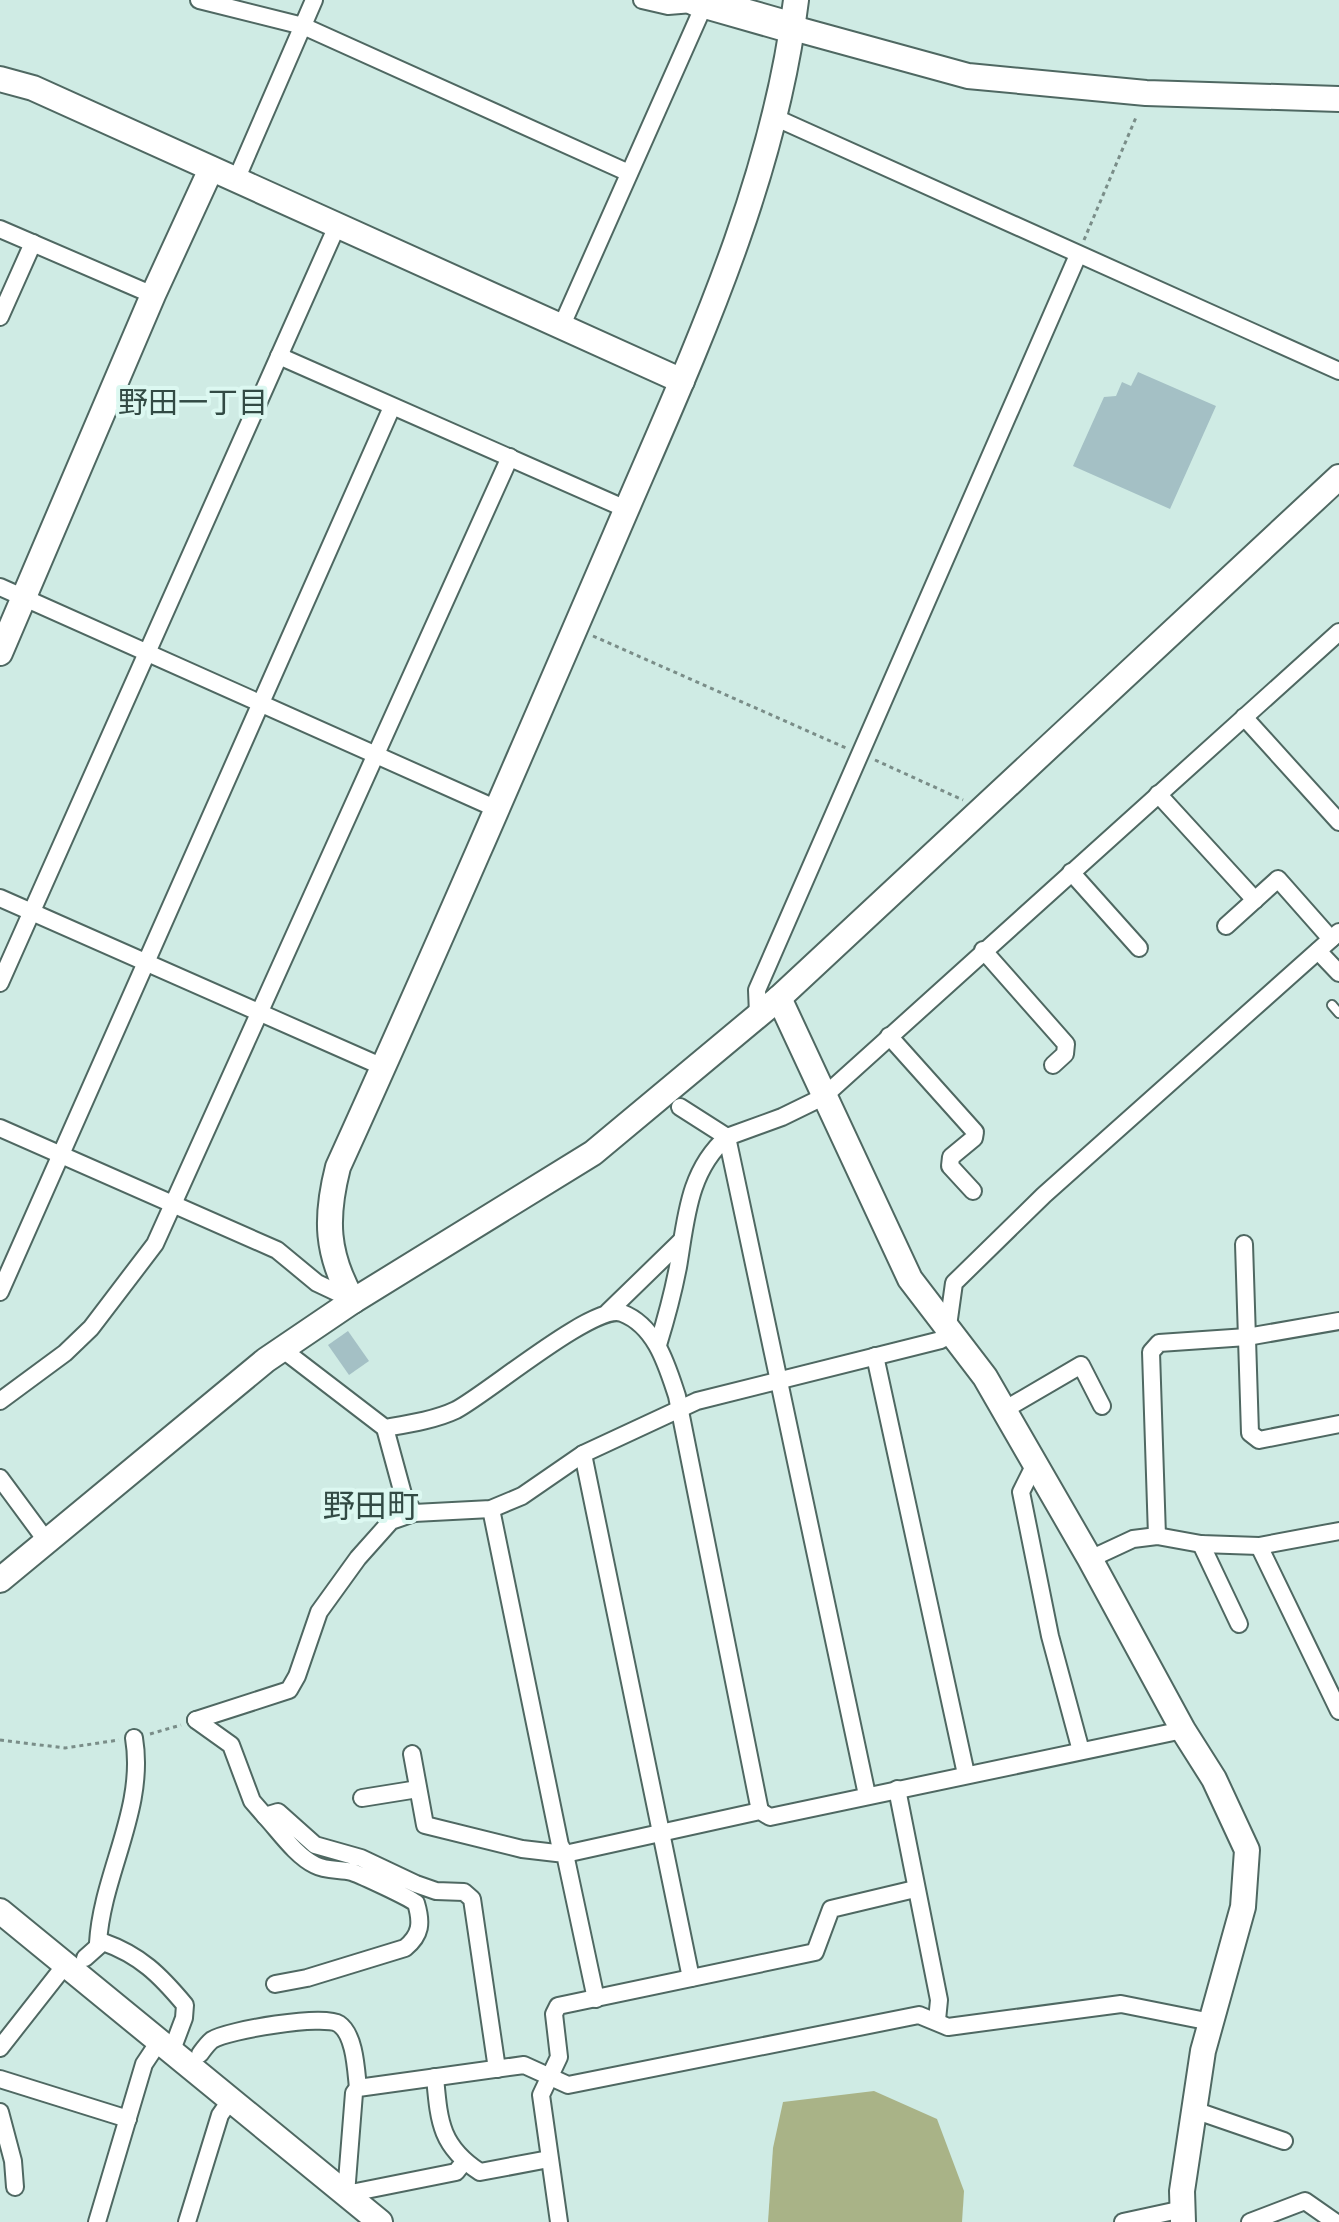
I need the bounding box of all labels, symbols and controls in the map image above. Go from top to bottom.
district label: 野田一丁目 [118,383,268,421]
district label: 野田町 [323,1485,419,1525]

